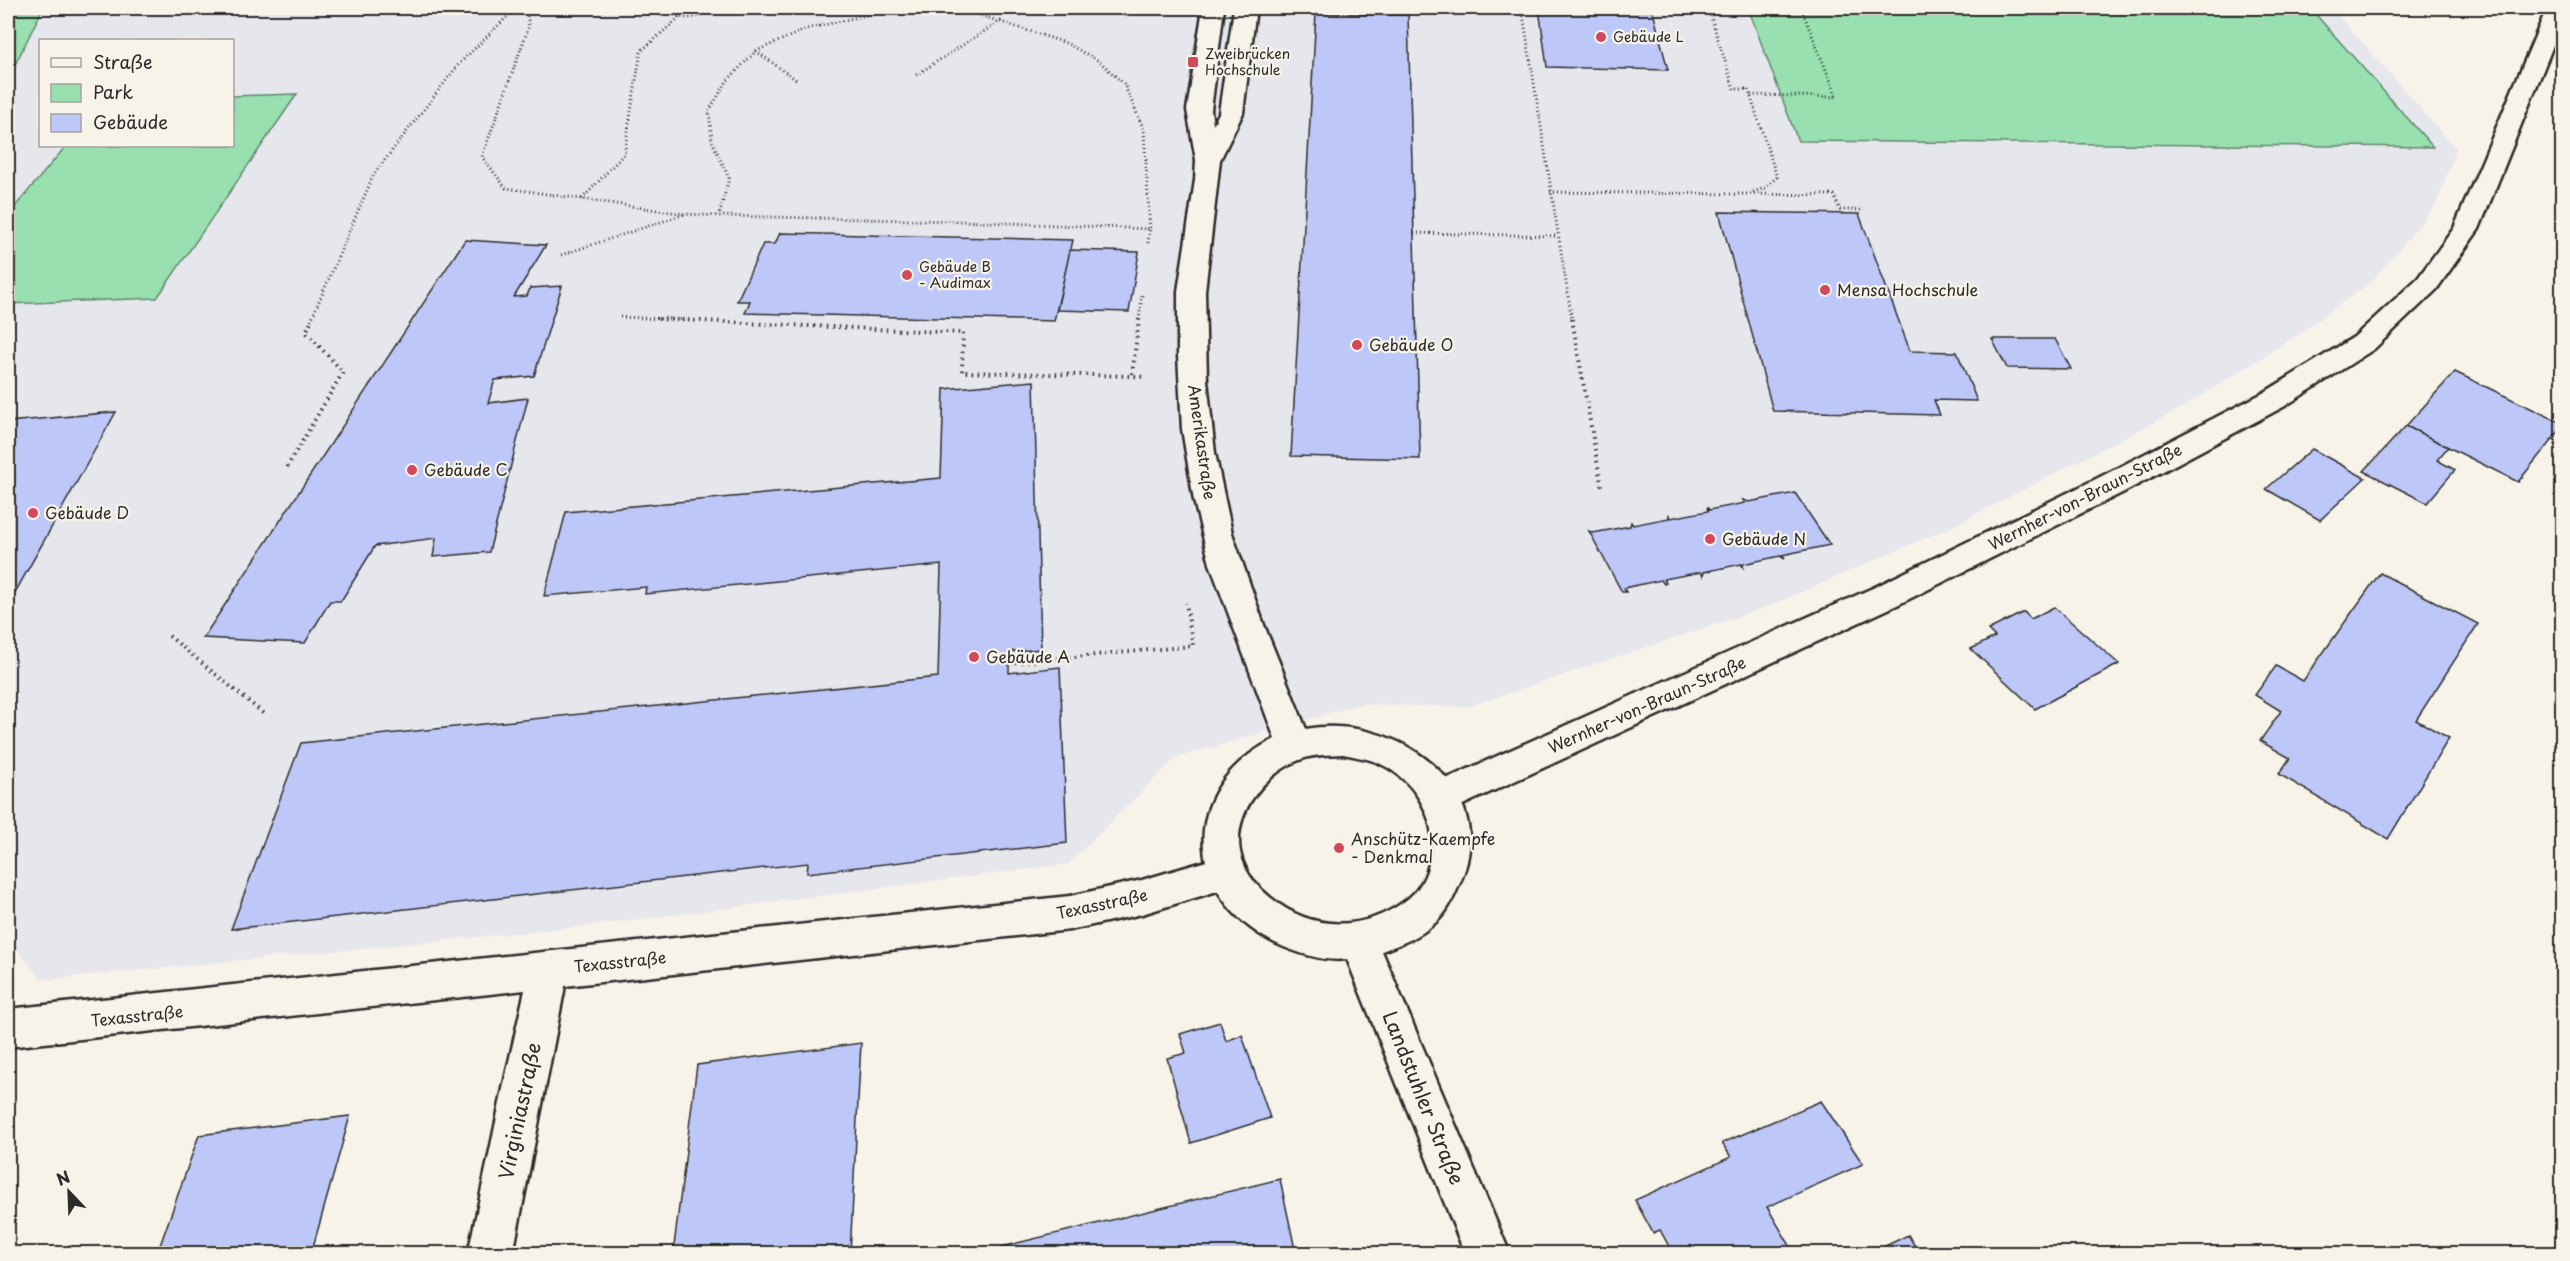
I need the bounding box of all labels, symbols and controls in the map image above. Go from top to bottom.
place label: Gebäude L [1613,26,1684,47]
marker: Gebäude L [1594,30,1608,44]
legend [39,39,234,147]
place label: Zweibrücken Hochschule [1205,43,1290,80]
text: Straße [93,48,153,75]
marker: Zweibrücken Hochschule [1186,55,1200,69]
text: Park [93,78,133,105]
text: Gebäude [93,108,168,135]
place label: Gebäude B - Audimax [919,256,991,293]
marker: Gebäude B - Audimax [900,268,914,282]
place label: Mensa Hochschule [1837,277,1978,301]
marker: Mensa Hochschule [1818,283,1832,297]
place label: Gebäude O [1369,332,1453,356]
marker: Gebäude O [1350,338,1364,352]
street label: Amerikastraße [1183,383,1223,501]
street label: Wernher-von-Braun-Straße [1984,437,2185,555]
place label: Gebäude C [424,457,508,481]
marker: Gebäude C [405,463,419,477]
place label: Gebäude D [45,500,129,524]
marker: Gebäude D [26,506,40,520]
place label: Gebäude N [1722,526,1806,550]
marker: Gebäude N [1703,532,1717,546]
place label: Gebäude A [986,644,1070,668]
marker: Gebäude A [967,650,981,664]
street label: Wernher-von-Braun-Straße [1544,650,1749,759]
place label: Anschütz-Kaempfe - Denkmal [1351,826,1495,868]
marker: Anschütz-Kaempfe - Denkmal [1332,841,1346,855]
street label: Texasstraße [1054,882,1150,924]
street label: Texasstraße [573,944,667,978]
street label: Texasstraße [90,998,184,1032]
street label: Landstuhler Straße [1375,1006,1472,1189]
street label: Virginiastraße [490,1040,548,1182]
north arrow [39,1162,99,1222]
text: N [52,1164,73,1191]

